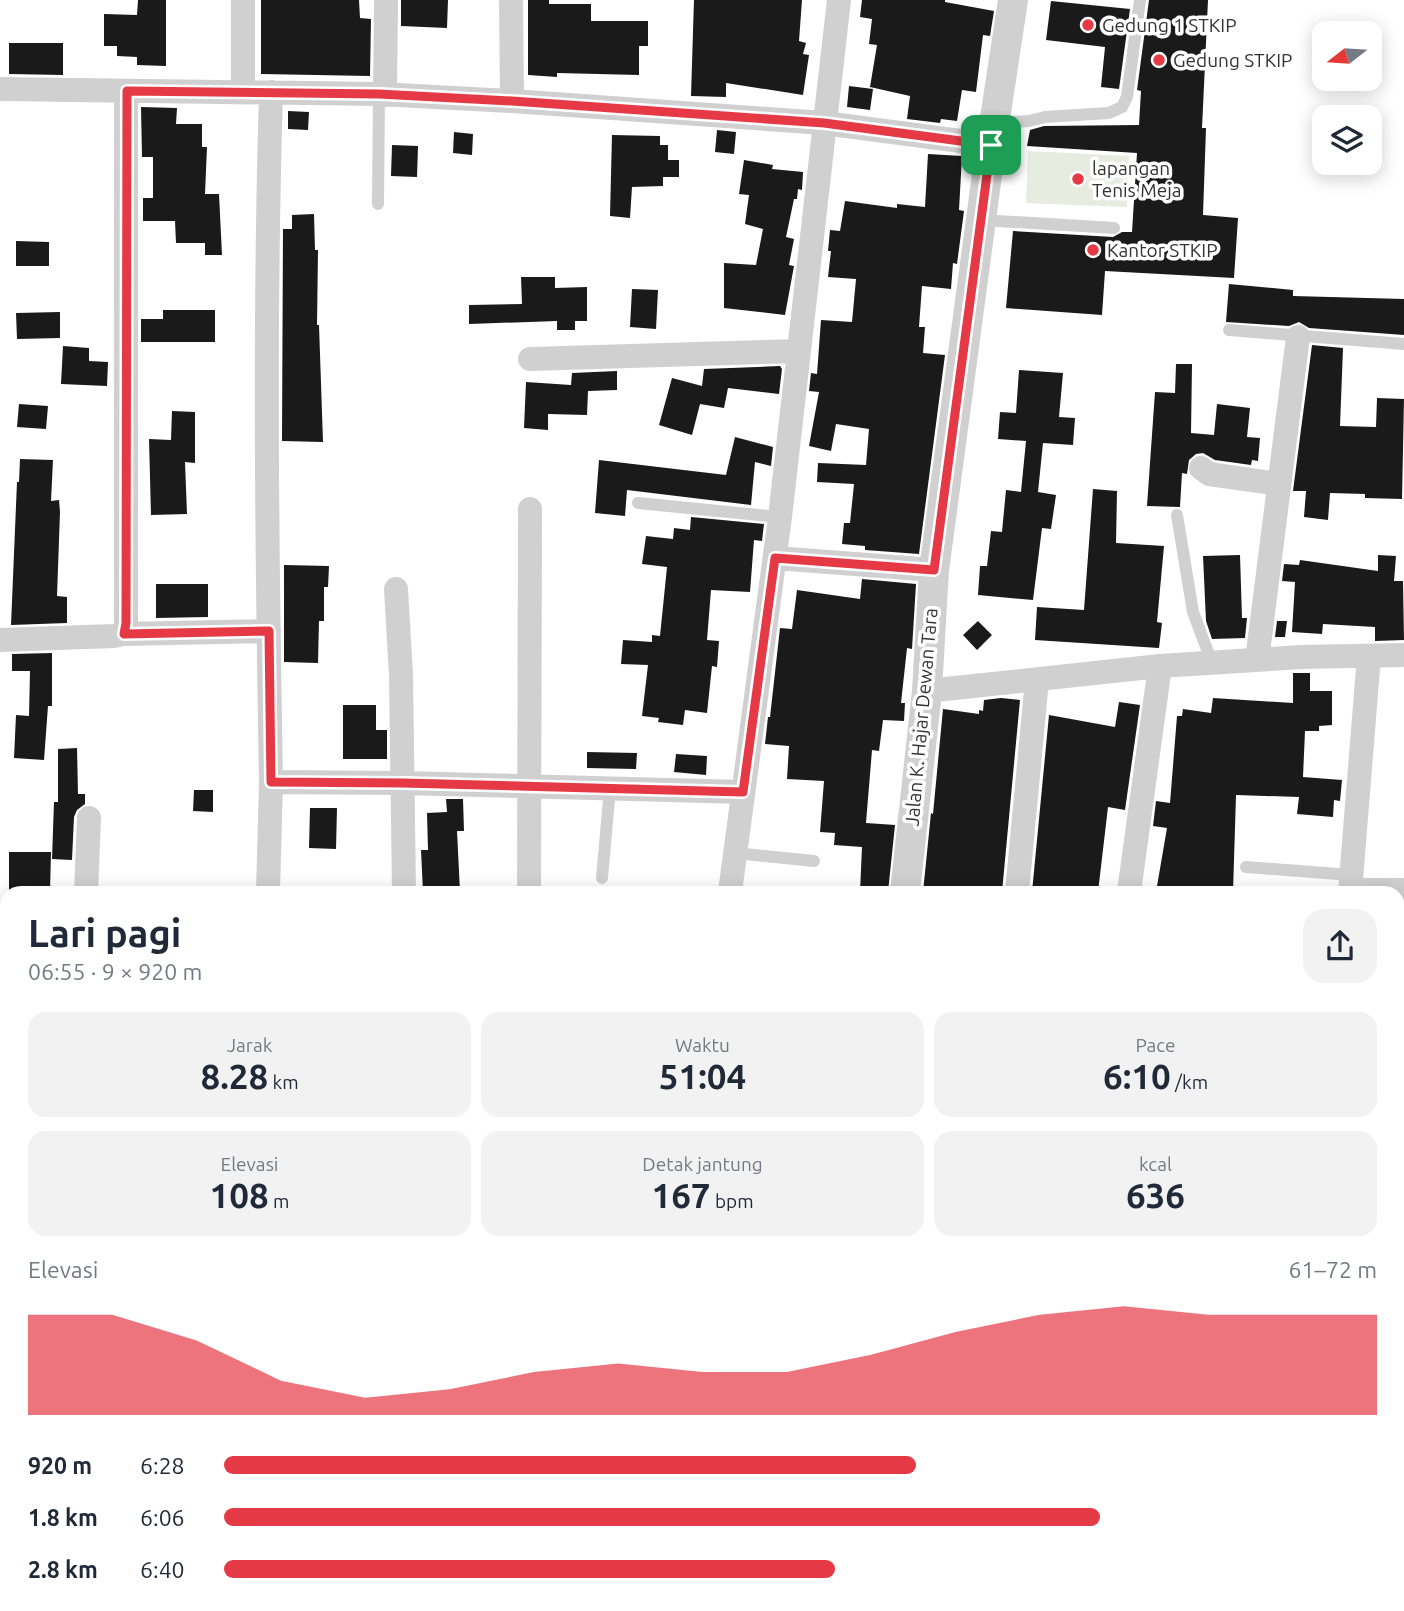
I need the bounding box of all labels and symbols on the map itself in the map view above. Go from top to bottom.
place label: Gedung 1 STKIP [1102,14,1237,36]
marker: Gedung 1 STKIP [1080,17,1096,33]
north arrow [1312,21,1382,91]
place label: Gedung STKIP [1173,49,1292,71]
marker: Gedung STKIP [1151,52,1167,68]
pin [961,115,1021,175]
place label: lapangan Tenis Meja [1092,157,1182,201]
marker: lapangan Tenis Meja [1070,171,1086,187]
place label: Kantor STKIP [1107,239,1218,261]
marker: Kantor STKIP [1085,242,1101,258]
street label: Jalan K. Hajar Dewan Tara [900,607,942,827]

